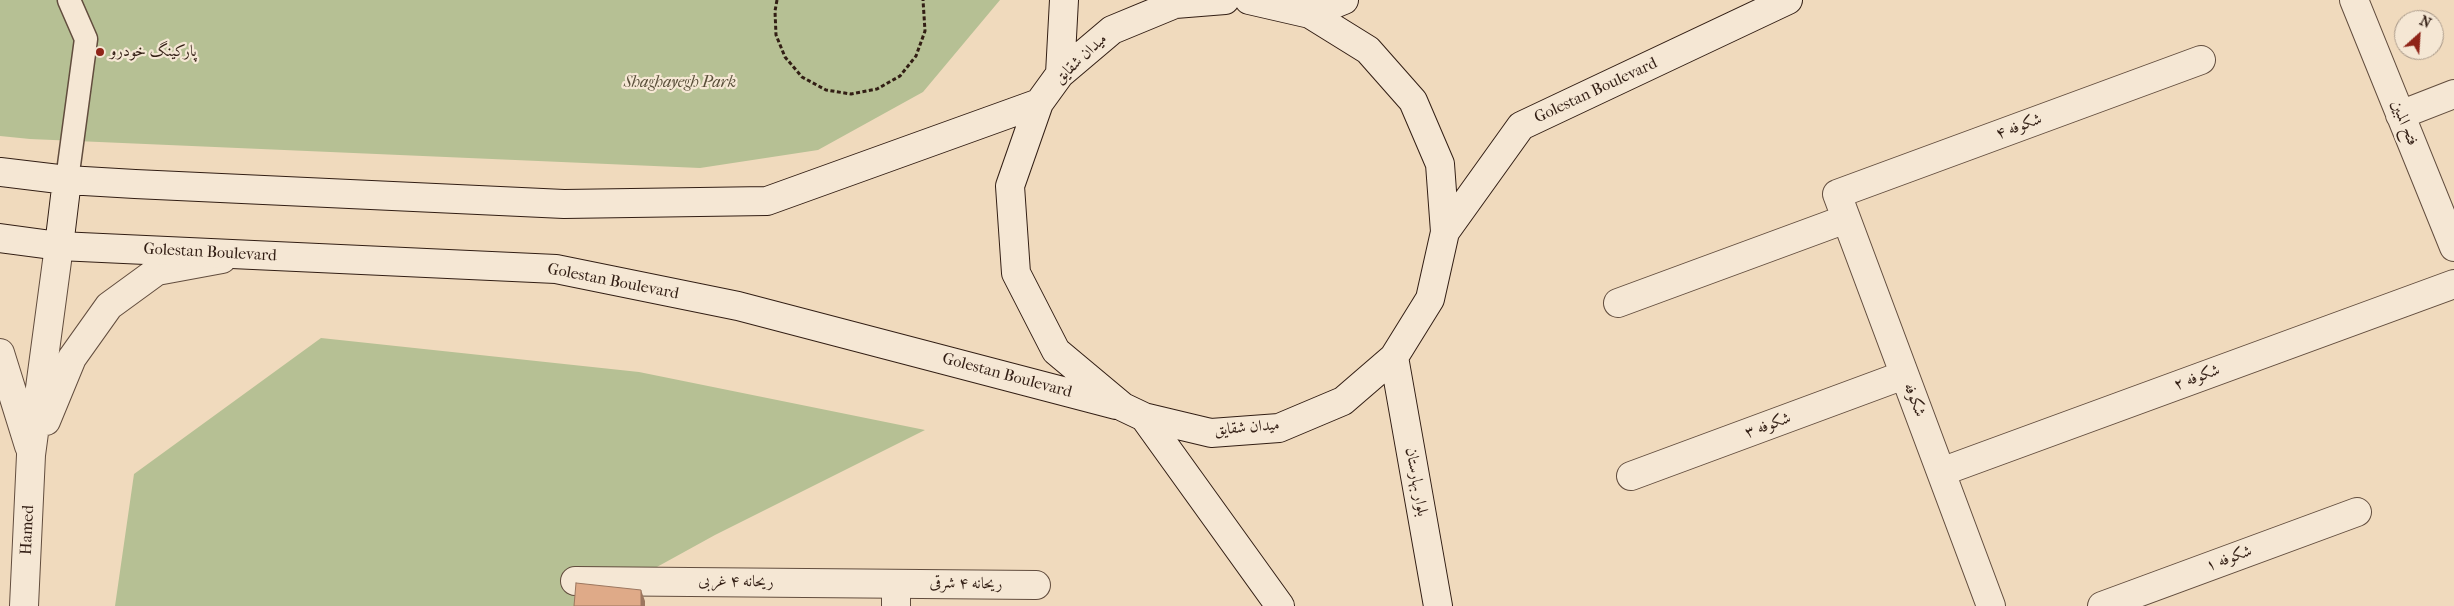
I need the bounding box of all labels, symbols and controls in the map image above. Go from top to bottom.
north arrow [2394,10,2444,60]
text: N [2417,12,2434,32]
street label: میدان شقایق [1051,30,1111,88]
place label: پارکینگ خودرو [110,42,197,62]
marker: پارکینگ خودرو [94,46,106,58]
street label: Golestan Boulevard [1532,54,1660,128]
park label: Shaghayegh Park [624,73,736,93]
street label: فتح المبین [2386,97,2422,149]
street label: شکوفه ۴ [1993,110,2045,144]
street label: Golestan Boulevard [143,240,277,266]
street label: Golestan Boulevard [546,260,680,304]
street label: Golestan Boulevard [940,349,1074,403]
street label: شکوفه ۲ [2171,361,2223,395]
street label: شکوفه [1899,380,1929,420]
street label: شکوفه ۳ [1742,409,1794,443]
street label: میدان شقایق [1214,416,1280,440]
street label: بلوار بهارستان [1400,446,1432,518]
street label: Hamed [17,505,39,555]
street label: شکوفه ۱ [2203,542,2255,576]
street label: ریحانه ۴ غربی [698,572,774,592]
street label: ریحانه ۴ شرقی [929,574,1003,594]

